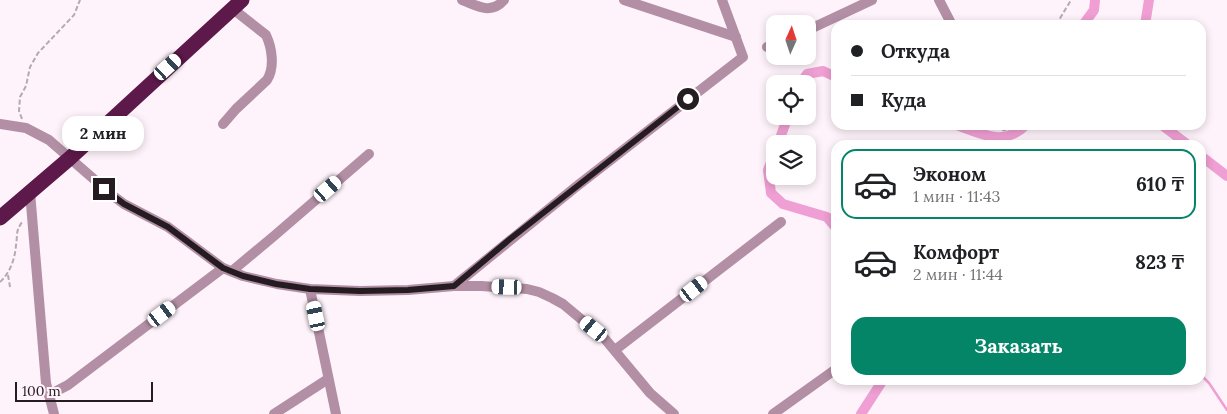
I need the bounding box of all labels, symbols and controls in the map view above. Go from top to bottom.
north arrow [766,15,816,65]
map controls [766,15,816,185]
text: Откуда [881,39,950,63]
car [151,51,184,83]
button: locate [766,75,816,125]
route start [677,88,699,110]
text: Куда [881,88,926,112]
callout: 2 мин [63,116,145,152]
text: 2 мин [80,123,126,143]
button: layers [766,135,816,185]
icon: car [853,162,898,207]
text: Эконом [913,162,986,186]
text: 610 ₸ [1136,172,1184,196]
car [311,173,344,205]
route end [93,178,115,200]
text: 1 мин · 11:43 [913,186,1000,206]
icon: car [853,240,898,285]
text: Комфорт [913,240,999,264]
text: 823 ₸ [1135,250,1184,274]
text: 2 мин · 11:44 [913,264,1003,284]
car [677,274,710,304]
car [491,279,522,295]
car [145,299,178,329]
car [305,300,326,332]
car [577,314,610,344]
button: Заказать [851,317,1186,375]
scale bar [15,379,152,402]
text: 100 m [22,382,61,400]

